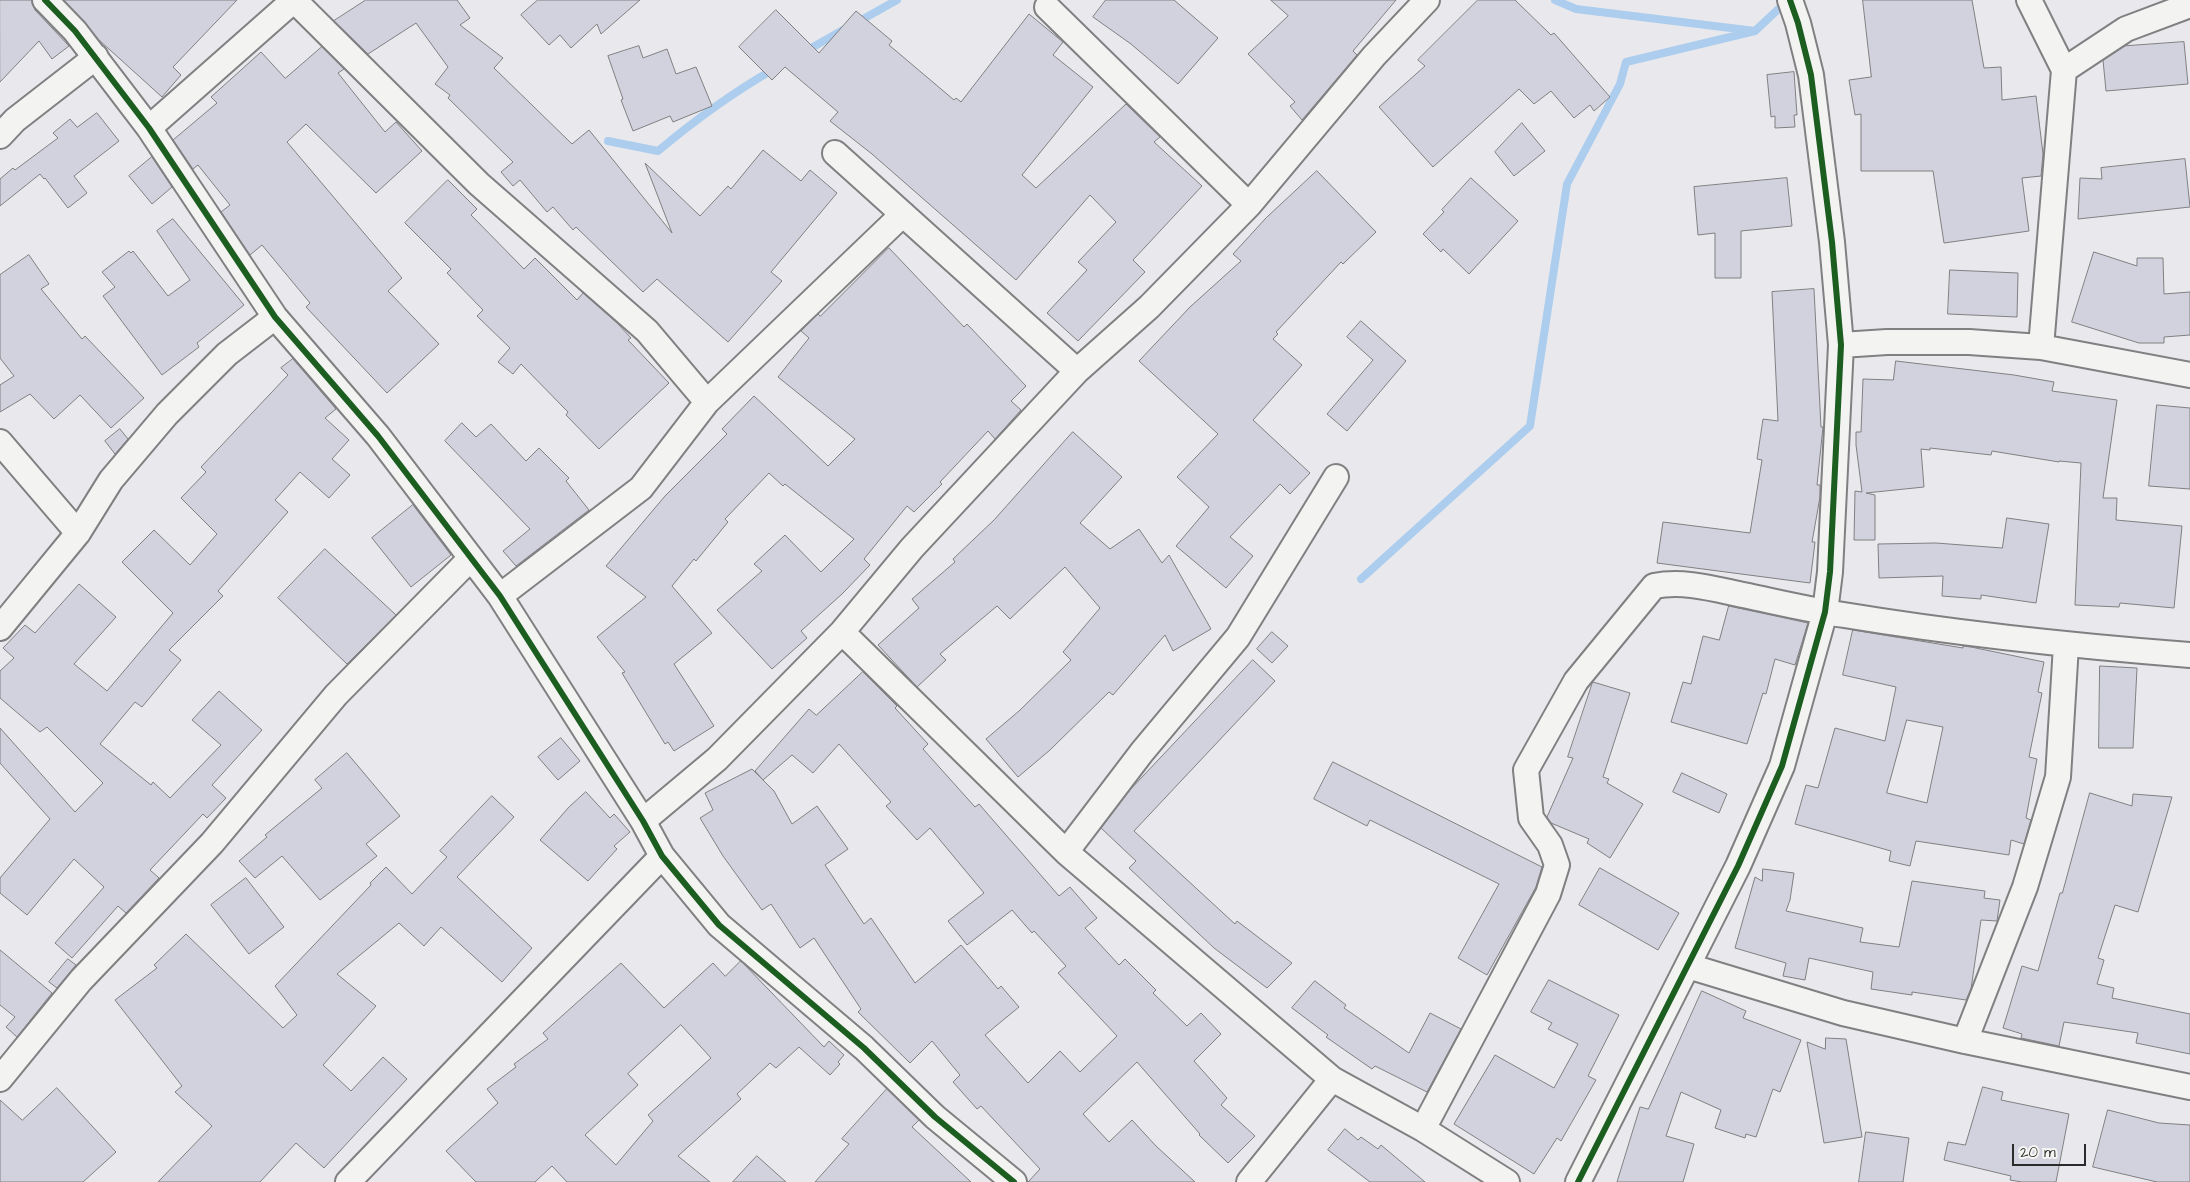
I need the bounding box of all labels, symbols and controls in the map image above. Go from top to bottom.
scale bar [2015,1134,2089,1166]
text: 20 m [2020,1142,2056,1163]

